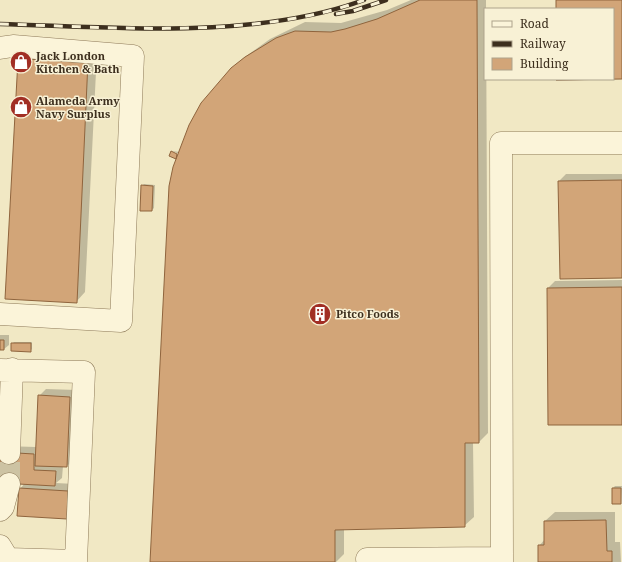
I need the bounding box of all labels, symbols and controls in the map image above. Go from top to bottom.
legend [484,8,614,80]
text: Road [520,15,550,32]
text: Railway [520,35,566,52]
place label: Jack London Kitchen & Bath [35,48,120,76]
shop icon: Jack London Kitchen & Bath [8,49,34,75]
text: Building [520,55,569,72]
place label: Alameda Army Navy Surplus [36,93,120,121]
shop icon: Alameda Army Navy Surplus [8,94,34,120]
building icon: Pitco Foods [307,301,333,327]
place label: Pitco Foods [336,306,399,321]

